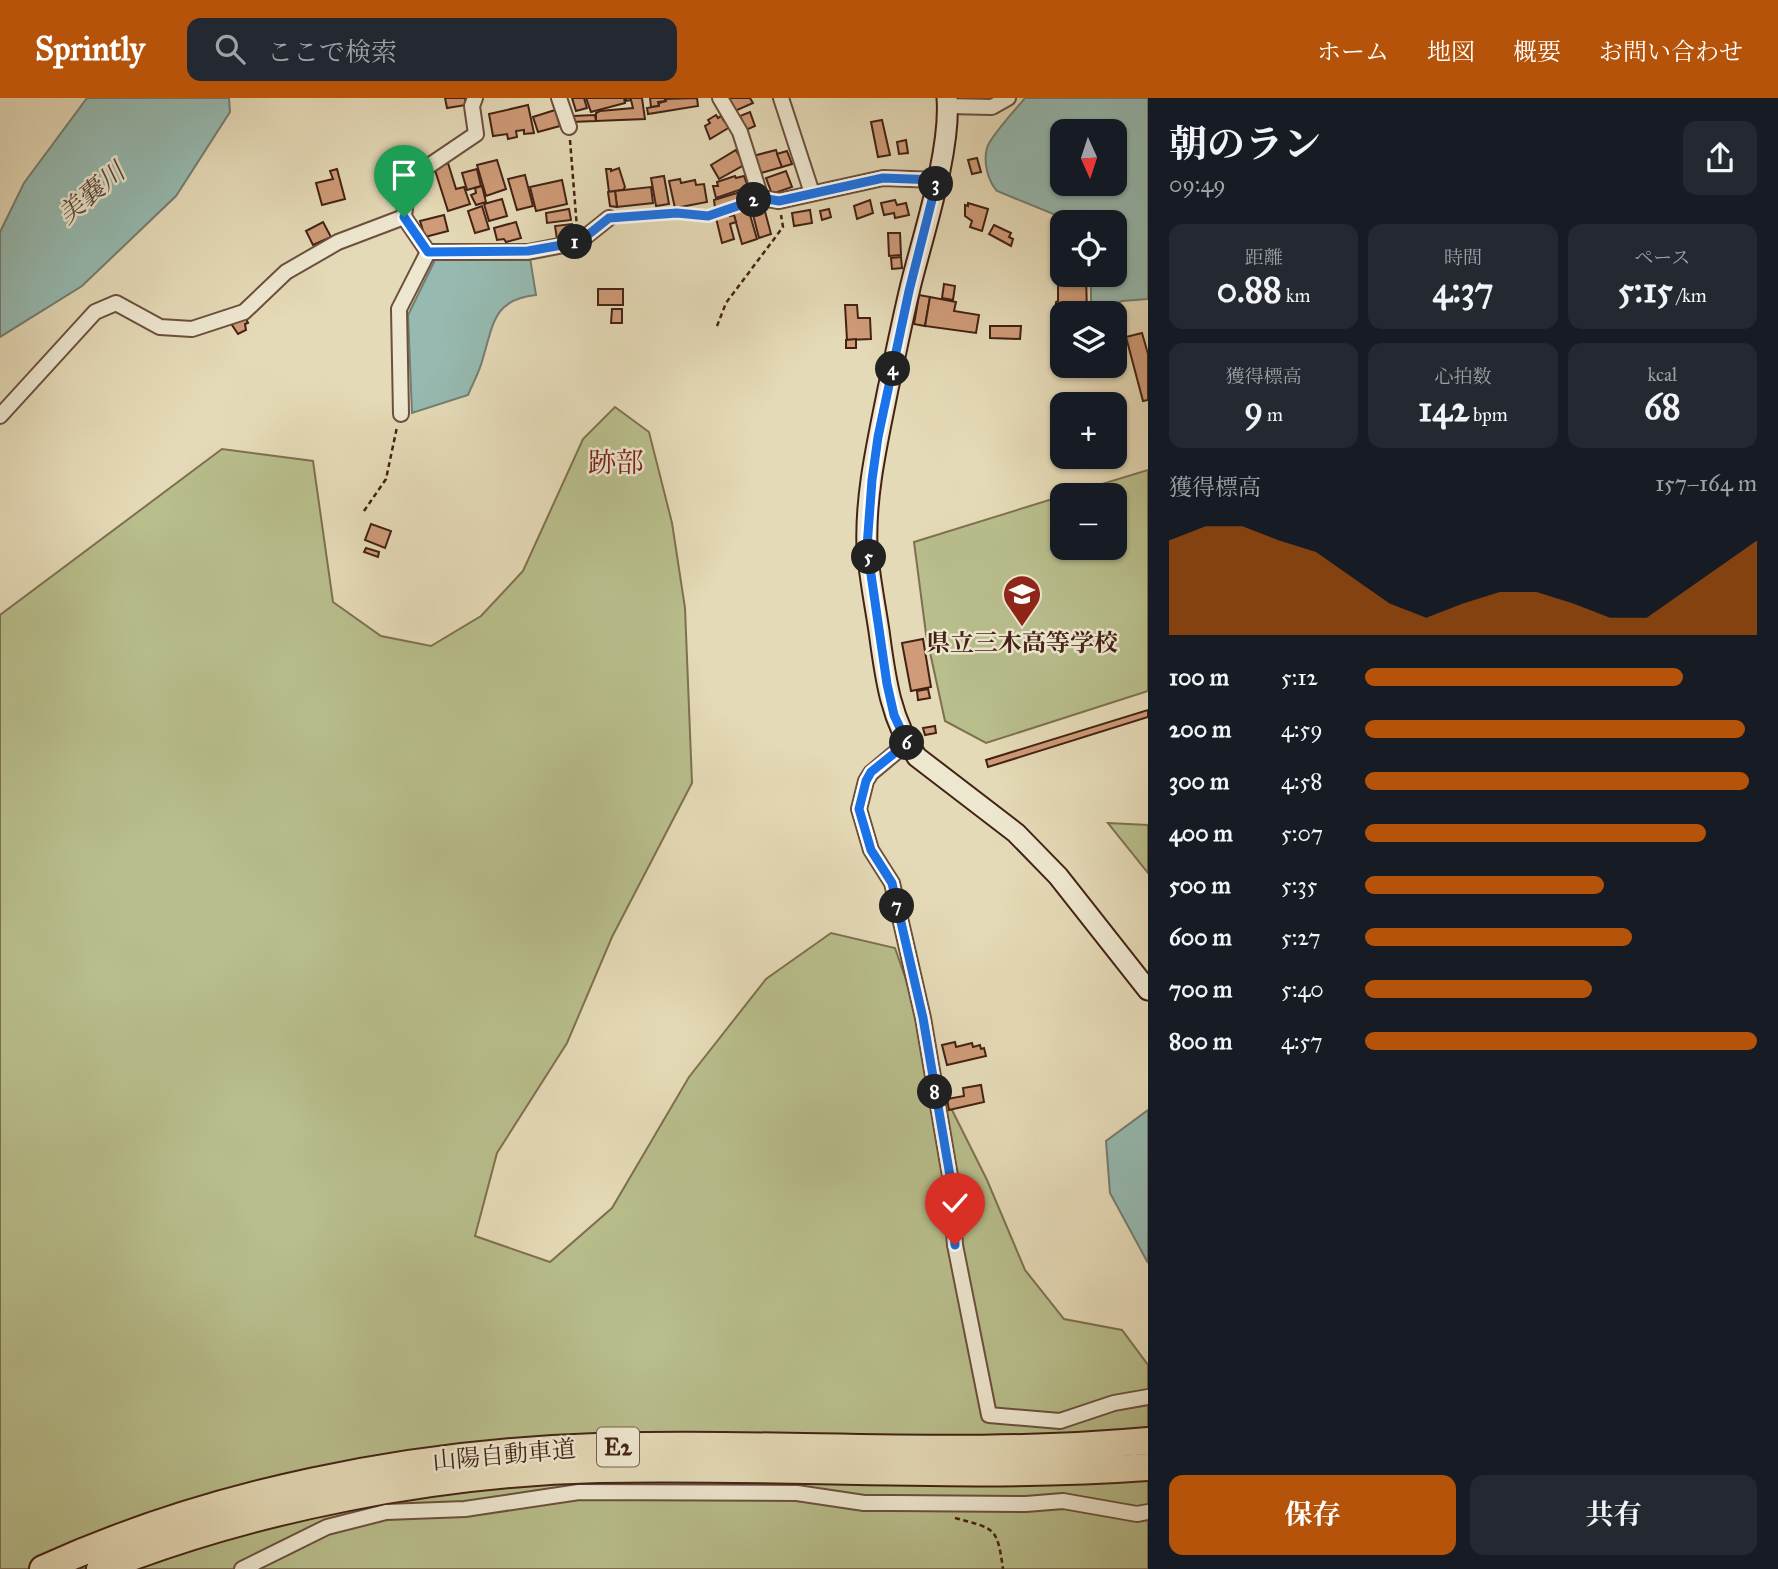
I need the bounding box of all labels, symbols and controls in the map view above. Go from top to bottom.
search box [187,18,677,81]
text: Sprintly [35,29,145,69]
icon: search [211,30,249,68]
text: ここで検索 [267,36,397,68]
text: ホーム [1317,37,1389,67]
text: 地図 [1427,37,1475,67]
text: 概要 [1513,37,1561,67]
text: お問い合わせ [1599,37,1743,67]
north arrow [1050,119,1127,196]
map controls [1050,119,1127,560]
text: 朝のラン [1169,121,1321,167]
button: share [1683,121,1757,195]
pin [374,145,434,217]
water label: 美嚢川 [51,154,133,230]
icon: arrive [385,156,423,194]
pin: 3 [918,166,954,202]
text: 09:49 [1169,170,1226,198]
text: 3 [932,172,939,195]
pin: 2 [736,182,772,217]
text: 2 [749,188,758,211]
button: locate [1050,210,1127,287]
pin: 1 [558,225,592,260]
text: 1 [571,230,578,253]
text: 距離 [1245,246,1283,269]
text: 時間 [1444,246,1482,269]
text: ペース [1634,246,1690,269]
text: 0.88 [1217,269,1282,312]
text: 4:37 [1432,269,1493,312]
text: 5:15 [1618,269,1673,312]
text: km [1282,284,1311,307]
text: /km [1673,284,1707,307]
button: layers [1050,301,1127,378]
pin: 4 [876,352,910,386]
text: 4 [887,357,898,380]
text: kcal [1647,363,1677,386]
text: 獲得標高 [1226,365,1302,388]
text: 心拍数 [1434,365,1492,388]
text: 68 [1644,386,1681,429]
text: 9 [1244,388,1263,431]
text: 142 [1418,388,1469,431]
button: + [1050,392,1127,469]
text: m [1263,403,1283,426]
text: bpm [1469,403,1508,426]
district label: 跡部 [588,445,644,480]
text: 157–164 m [1655,469,1757,497]
text: 獲得標高 [1169,473,1261,501]
button: − [1050,483,1127,560]
pin: 5 [852,540,886,574]
text: 5 [864,545,873,568]
school or university icon: 県立三木高等学校 [1001,573,1043,628]
place label: 県立三木高等学校 [926,628,1118,658]
text: 100 m [1169,663,1229,691]
text: 5:12 [1281,663,1318,691]
text: 200 m [1169,715,1231,743]
text: 4:59 [1281,715,1323,743]
pin: 6 [890,726,925,760]
text: 6 [902,731,911,754]
text: 300 m [1169,767,1229,795]
text: 4:58 [1281,767,1323,795]
text: 400 m [1169,819,1233,847]
text: 5:07 [1281,819,1323,847]
text: 500 m [1169,871,1231,899]
text: 5:35 [1281,871,1317,899]
pin: 7 [880,888,914,924]
text: 7 [891,894,902,917]
text: 600 m [1169,923,1232,951]
text: 5:27 [1281,923,1321,951]
text: 700 m [1169,975,1232,1003]
text: 5:40 [1281,975,1324,1003]
text: 800 m [1169,1027,1232,1055]
text: 4:57 [1281,1027,1323,1055]
pin: 8 [918,1074,953,1110]
text: 8 [929,1080,940,1103]
pin [925,1173,985,1245]
icon: check [936,1184,974,1222]
road number: E2 [597,1428,639,1466]
street label: 山陽自動車道 [431,1434,577,1476]
button: 保存 [1169,1475,1456,1555]
button: 共有 [1470,1475,1757,1555]

